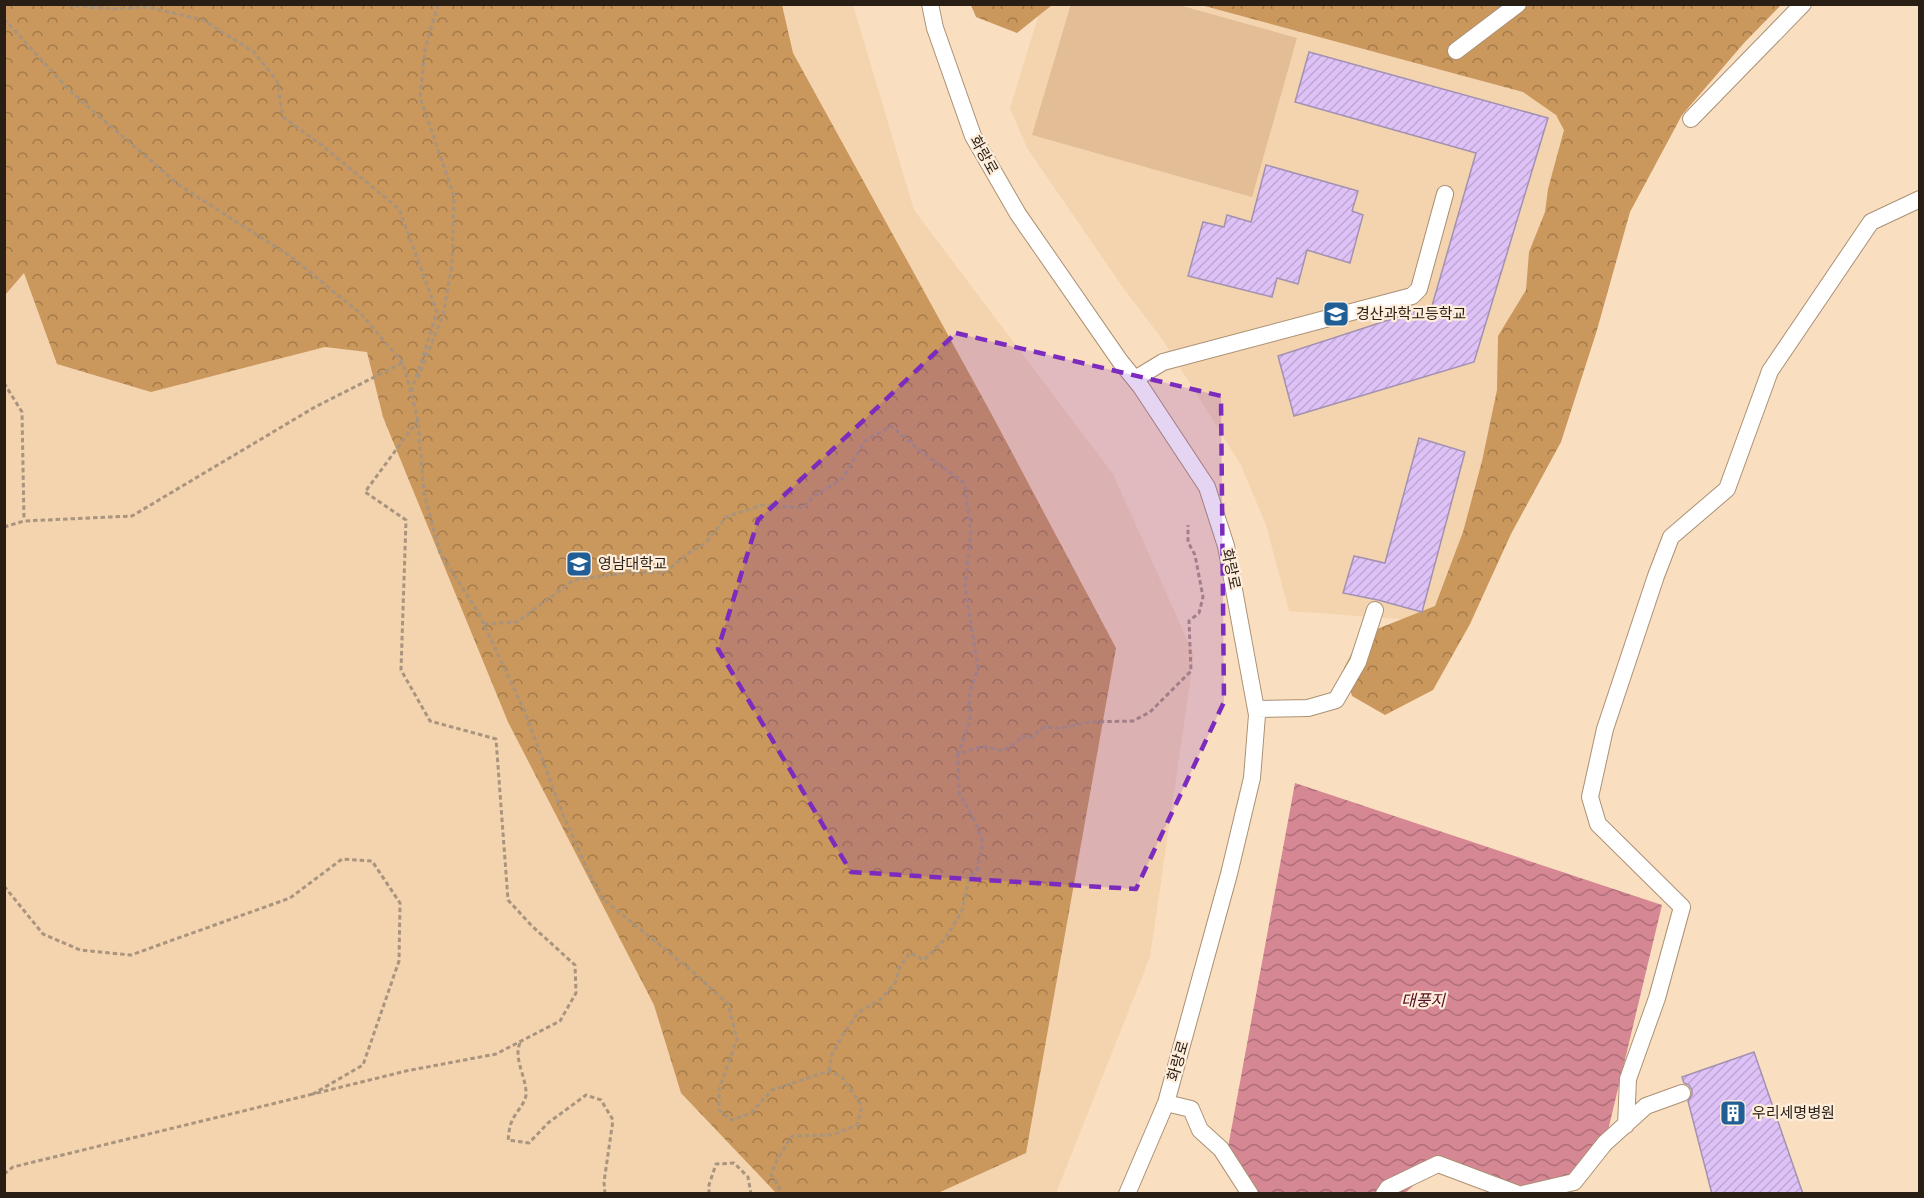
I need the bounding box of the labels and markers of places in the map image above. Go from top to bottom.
school or university icon: 경산과학고등학교 [1321,299,1351,329]
place label: 경산과학고등학교 [1356,304,1466,322]
school or university icon: 영남대학교 [564,549,594,579]
place label: 영남대학교 [598,554,667,572]
building icon: 우리세명병원 [1718,1098,1748,1128]
place label: 우리세명병원 [1752,1103,1835,1121]

